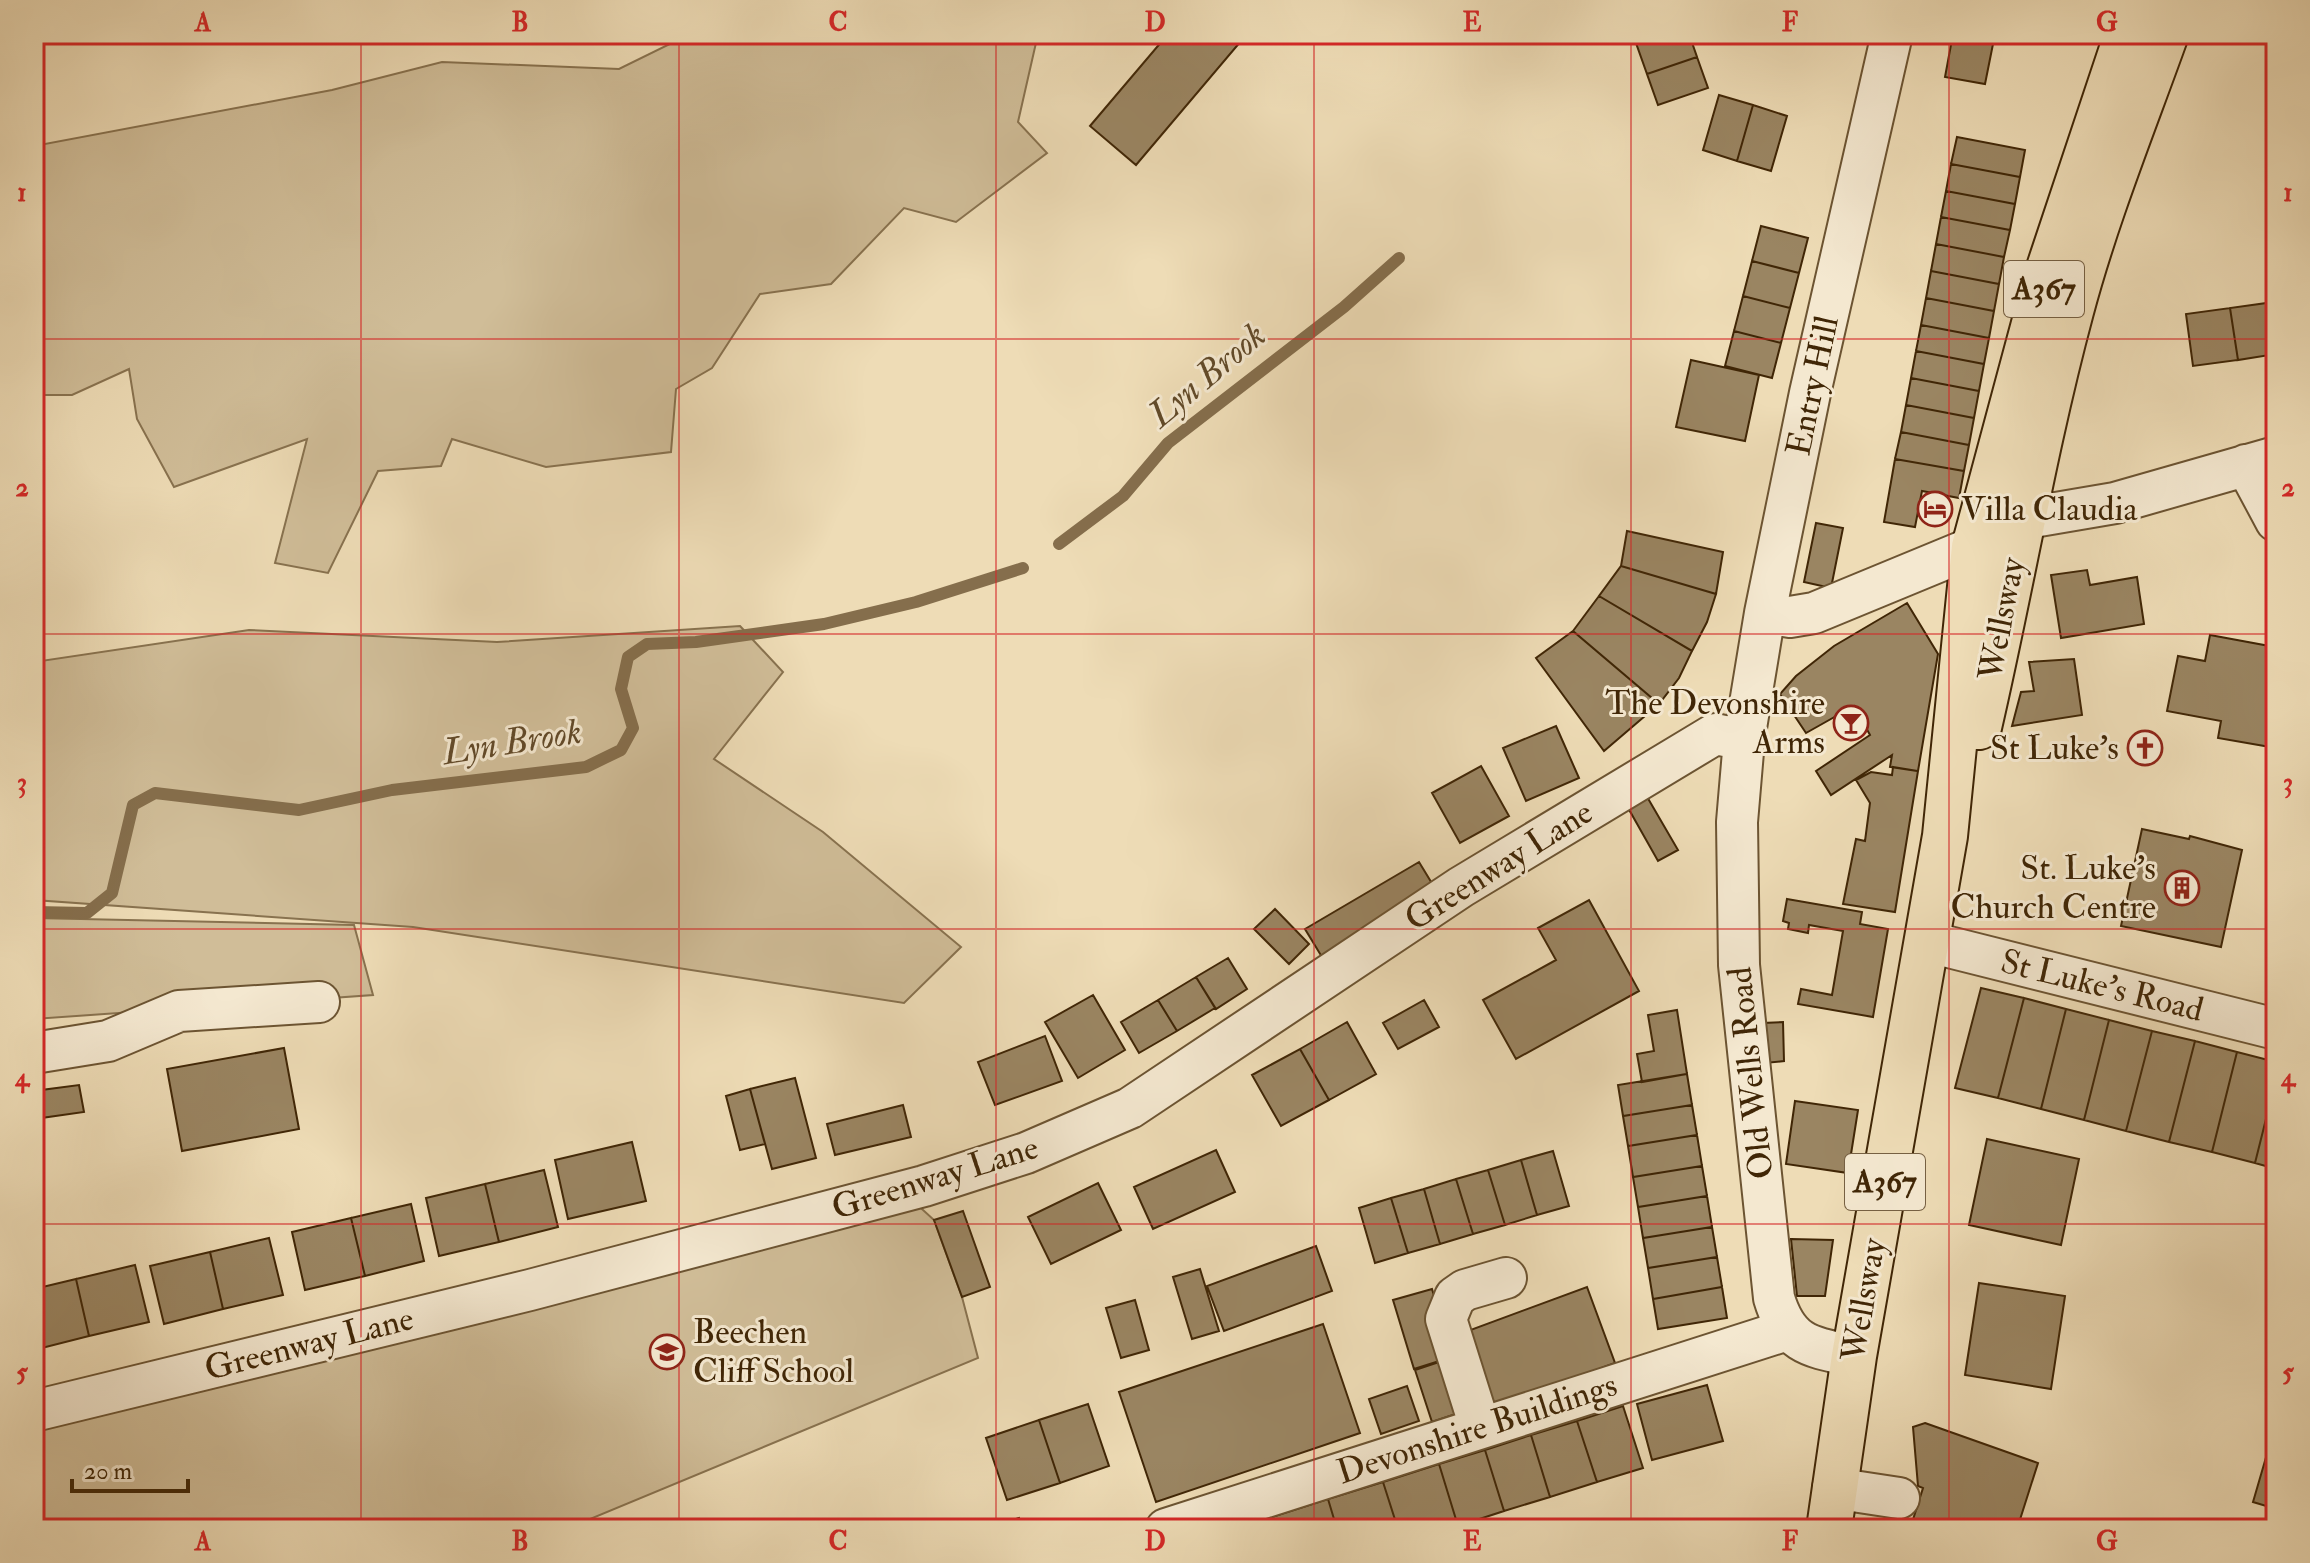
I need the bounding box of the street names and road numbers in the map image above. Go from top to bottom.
road number: A367 [2004,261,2084,317]
street label: Entry Hill [1777,312,1849,460]
street label: Wellsway [1969,553,2035,685]
street label: Greenway Lane [1397,791,1601,941]
street label: St Luke's Road [1996,940,2208,1032]
street label: Old Wells Road [1718,965,1784,1181]
street label: Greenway Lane [827,1126,1043,1230]
road number: A367 [1845,1154,1925,1210]
street label: Wellsway [1832,1234,1896,1366]
street label: Greenway Lane [200,1297,418,1391]
street label: Devonshire Buildings [1332,1363,1622,1495]

